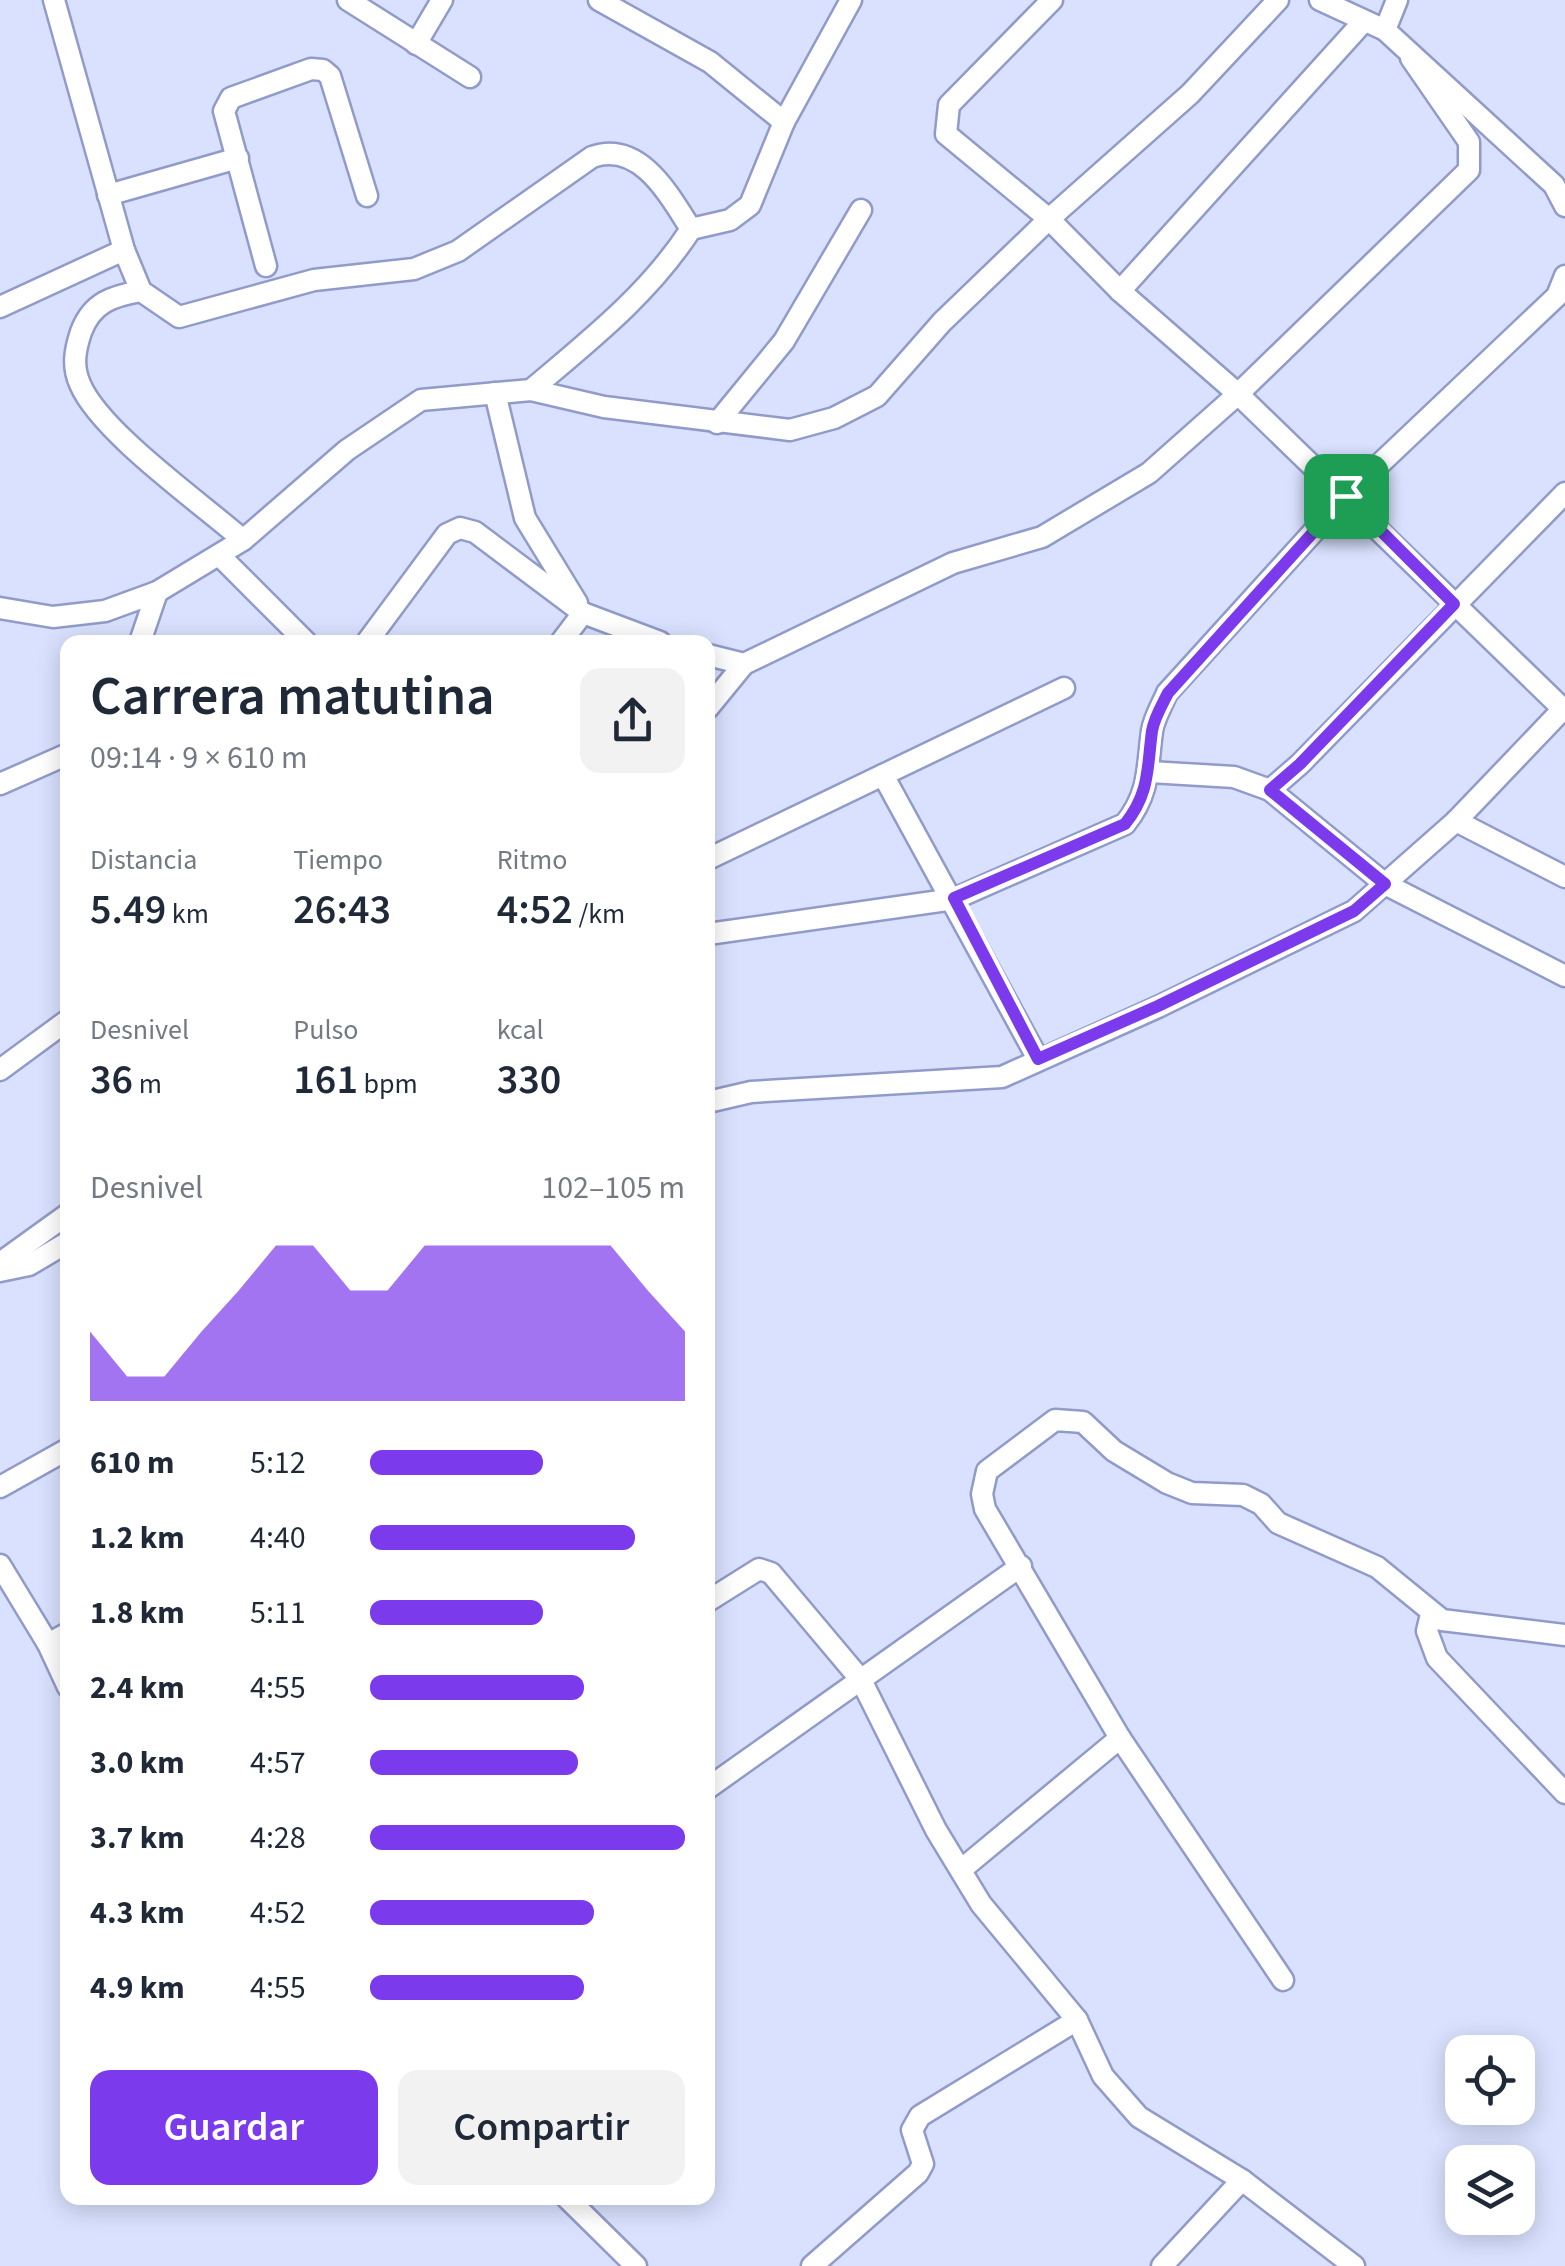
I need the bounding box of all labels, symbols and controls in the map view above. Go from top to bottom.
pin [1304,454,1389,539]
icon: arrive [1319,469,1374,524]
text: Carrera matutina [90,658,495,736]
button: share [580,668,685,773]
text: 09:14 · 9 × 610 m [90,735,308,781]
text: Distancia [90,840,197,880]
text: Tiempo [293,840,383,880]
text: Ritmo [497,840,567,880]
text: 5.49 [90,880,166,940]
text: 26:43 [293,880,391,940]
text: 4:52 [497,880,573,940]
text: km [166,894,209,934]
text: /km [573,894,625,934]
text: Desnivel [90,1010,189,1050]
text: Pulso [293,1010,358,1050]
text: kcal [497,1010,544,1050]
text: 36 [90,1050,133,1110]
text: 161 [293,1050,358,1110]
text: 330 [497,1050,561,1110]
text: m [133,1064,162,1104]
text: bpm [358,1064,418,1104]
text: Desnivel [90,1165,203,1211]
text: 102–105 m [541,1165,685,1211]
text: 610 m [90,1440,175,1486]
text: 5:12 [250,1440,306,1486]
text: 1.2 km [90,1515,185,1561]
text: 4:40 [250,1515,306,1561]
text: 1.8 km [90,1590,185,1636]
text: 5:11 [250,1590,306,1636]
text: 2.4 km [90,1665,185,1711]
text: 4:55 [250,1665,306,1711]
text: 3.0 km [90,1740,185,1786]
text: 4:57 [250,1740,306,1786]
text: 3.7 km [90,1815,185,1861]
text: 4:28 [250,1815,306,1861]
text: 4.3 km [90,1890,185,1936]
text: 4:52 [250,1890,306,1936]
text: 4.9 km [90,1965,185,2011]
text: 4:55 [250,1965,306,2011]
map controls [1445,2035,1535,2235]
button: locate [1445,2035,1535,2125]
button: Guardar [90,2070,378,2185]
button: Compartir [398,2070,685,2185]
button: layers [1445,2145,1535,2235]

